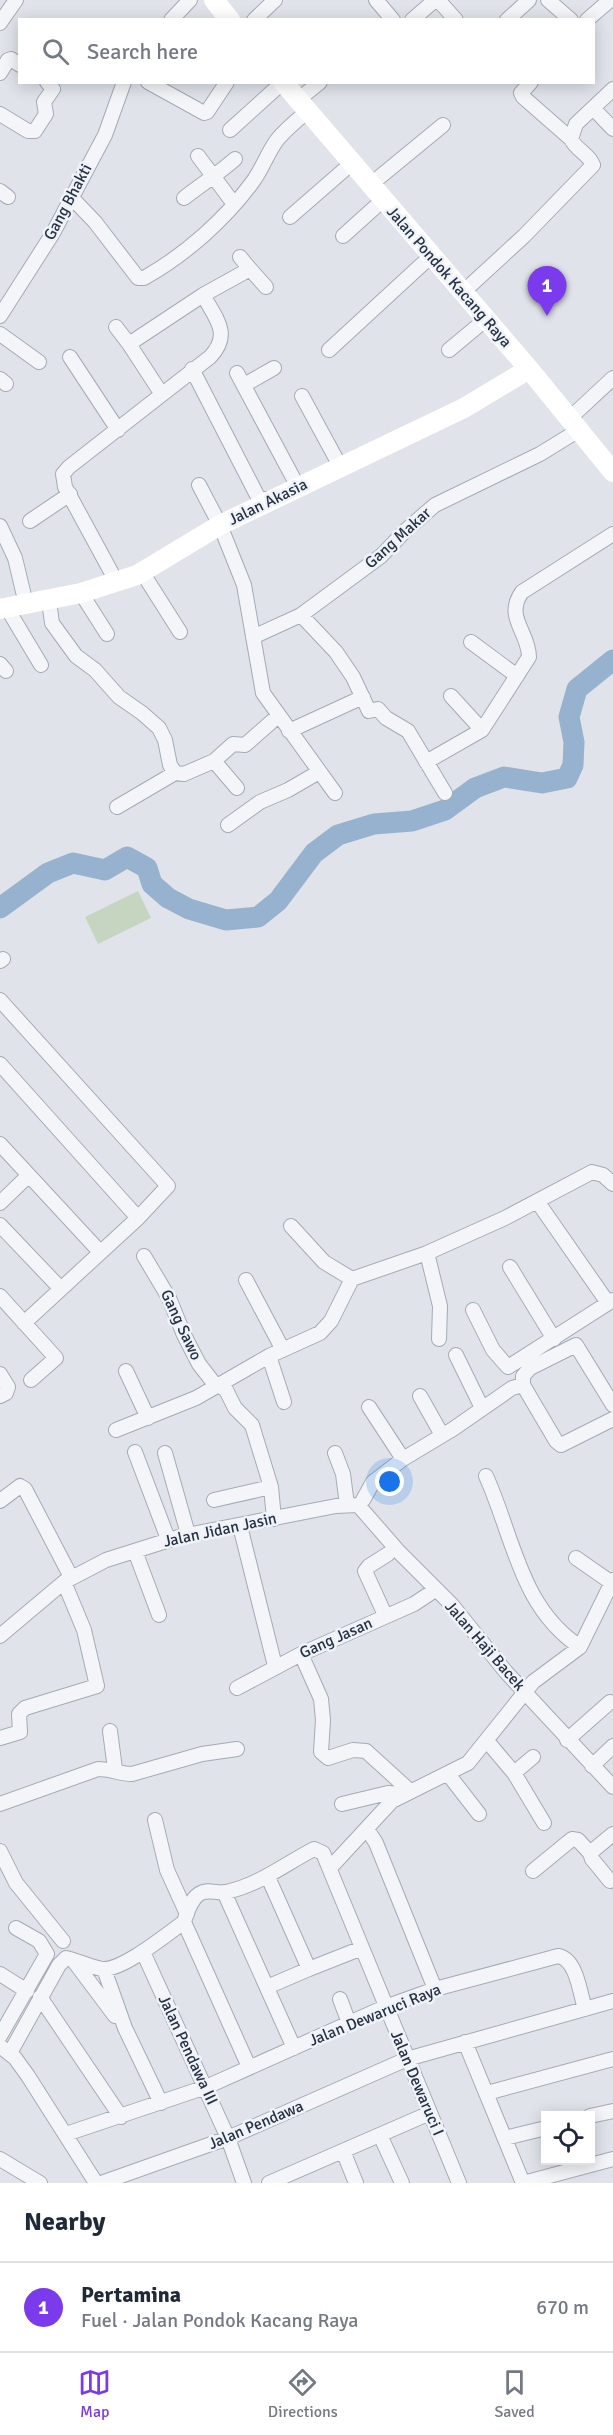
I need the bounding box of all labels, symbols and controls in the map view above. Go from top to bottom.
search box [18,18,595,84]
icon: search [39,35,72,68]
text: Search here [87,38,198,65]
street label: Gang Bhakti [40,160,96,244]
street label: Jalan Pondok Kacang Raya [382,202,516,352]
pin: 1 [528,266,566,316]
street label: Jalan Akasia [225,474,311,530]
street label: Gang Makar [361,503,435,573]
street label: Gang Sawo [156,1287,206,1363]
your location [375,1467,404,1496]
street label: Jalan Jidan Jasin [162,1508,278,1552]
street label: Jalan Haji Bacek [441,1597,529,1695]
street label: Gang Jasan [296,1613,376,1663]
street label: Jalan Dewaruci Raya [306,1979,444,2051]
street label: Jalan Pendawa III [154,1992,222,2108]
street label: Jalan Dewaruci I [386,2027,448,2139]
street label: Jalan Pendawa [205,2096,307,2154]
map controls [541,2111,595,2165]
button: locate [541,2111,595,2165]
text: Nearby [24,2206,105,2238]
text: Pertamina [81,2281,181,2308]
text: 1 [38,2295,49,2320]
text: 670 m [536,2295,589,2320]
text: Fuel · Jalan Pondok Kacang Raya [81,2308,358,2333]
tab: Map [78,2366,111,2422]
tab: Directions [268,2366,338,2422]
tab: Saved [494,2366,535,2422]

